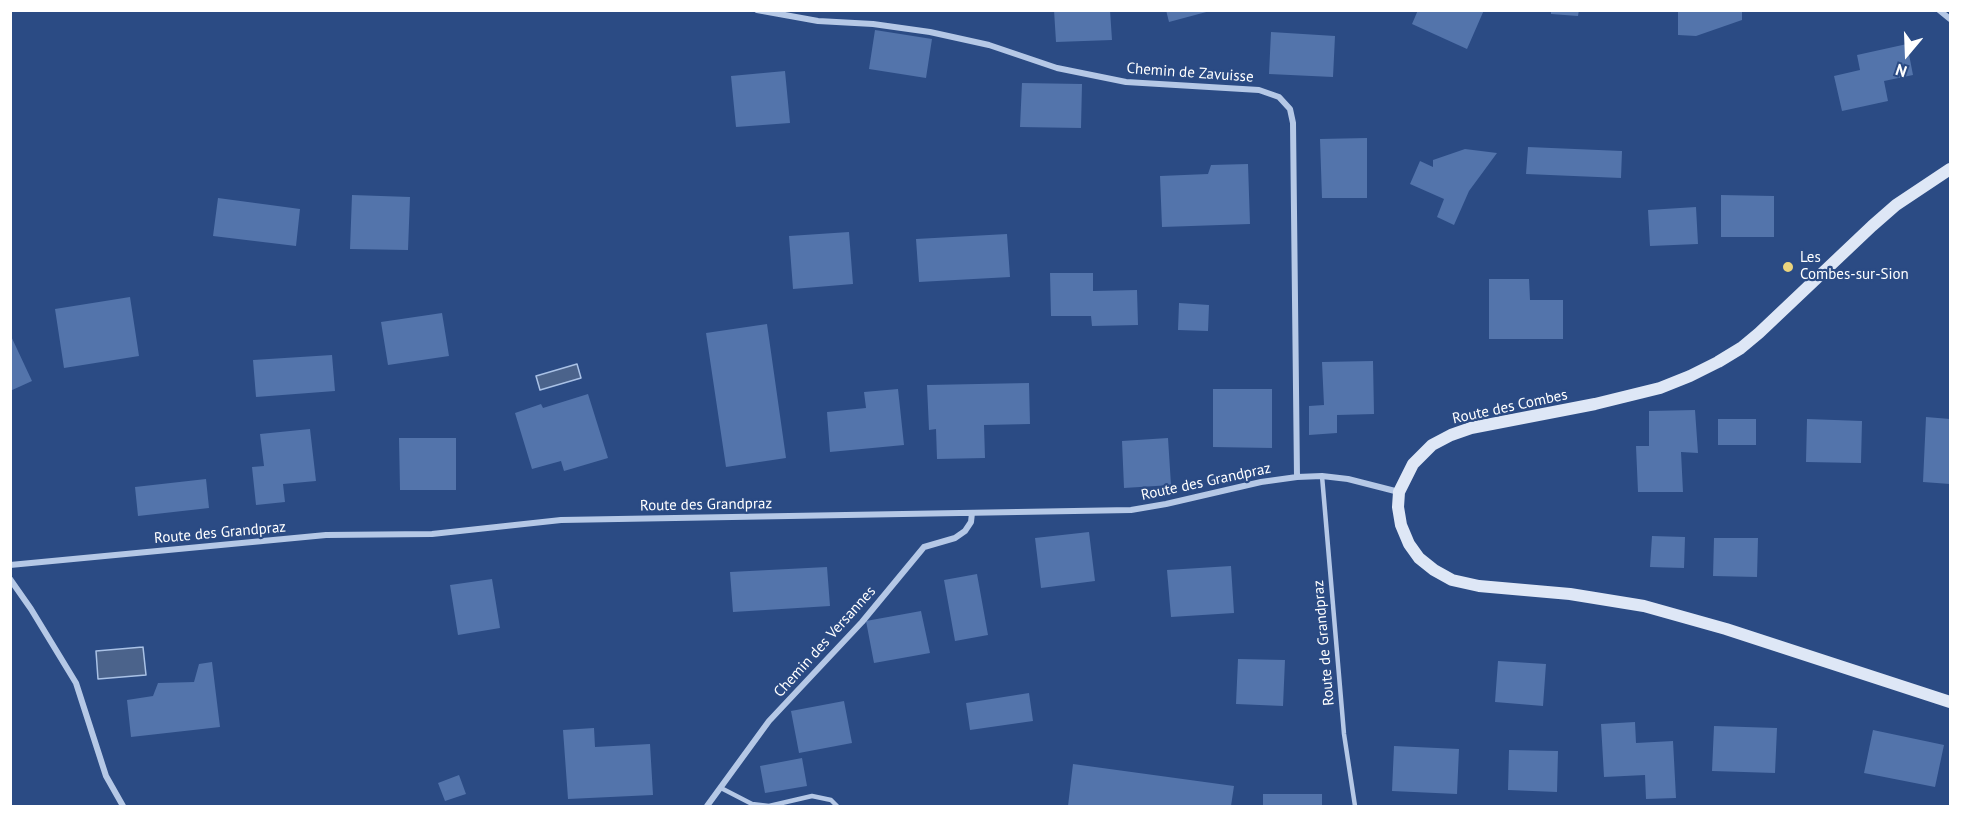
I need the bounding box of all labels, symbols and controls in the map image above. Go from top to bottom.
north arrow [1877,24,1937,84]
street label: Chemin de Zavuisse [1126,60,1254,86]
text: N [1893,60,1909,82]
place label: Les Combes-sur-Sion [1800,249,1909,284]
marker: Les Combes-sur-Sion [1781,260,1795,274]
street label: Route des Combes [1451,386,1569,428]
street label: Route des Grandpraz [1139,459,1273,505]
street label: Route des Grandpraz [640,495,772,515]
street label: Route des Grandpraz [153,518,287,548]
street label: Route de Grandpraz [1310,579,1338,707]
street label: Chemin des Versannes [770,583,880,701]

